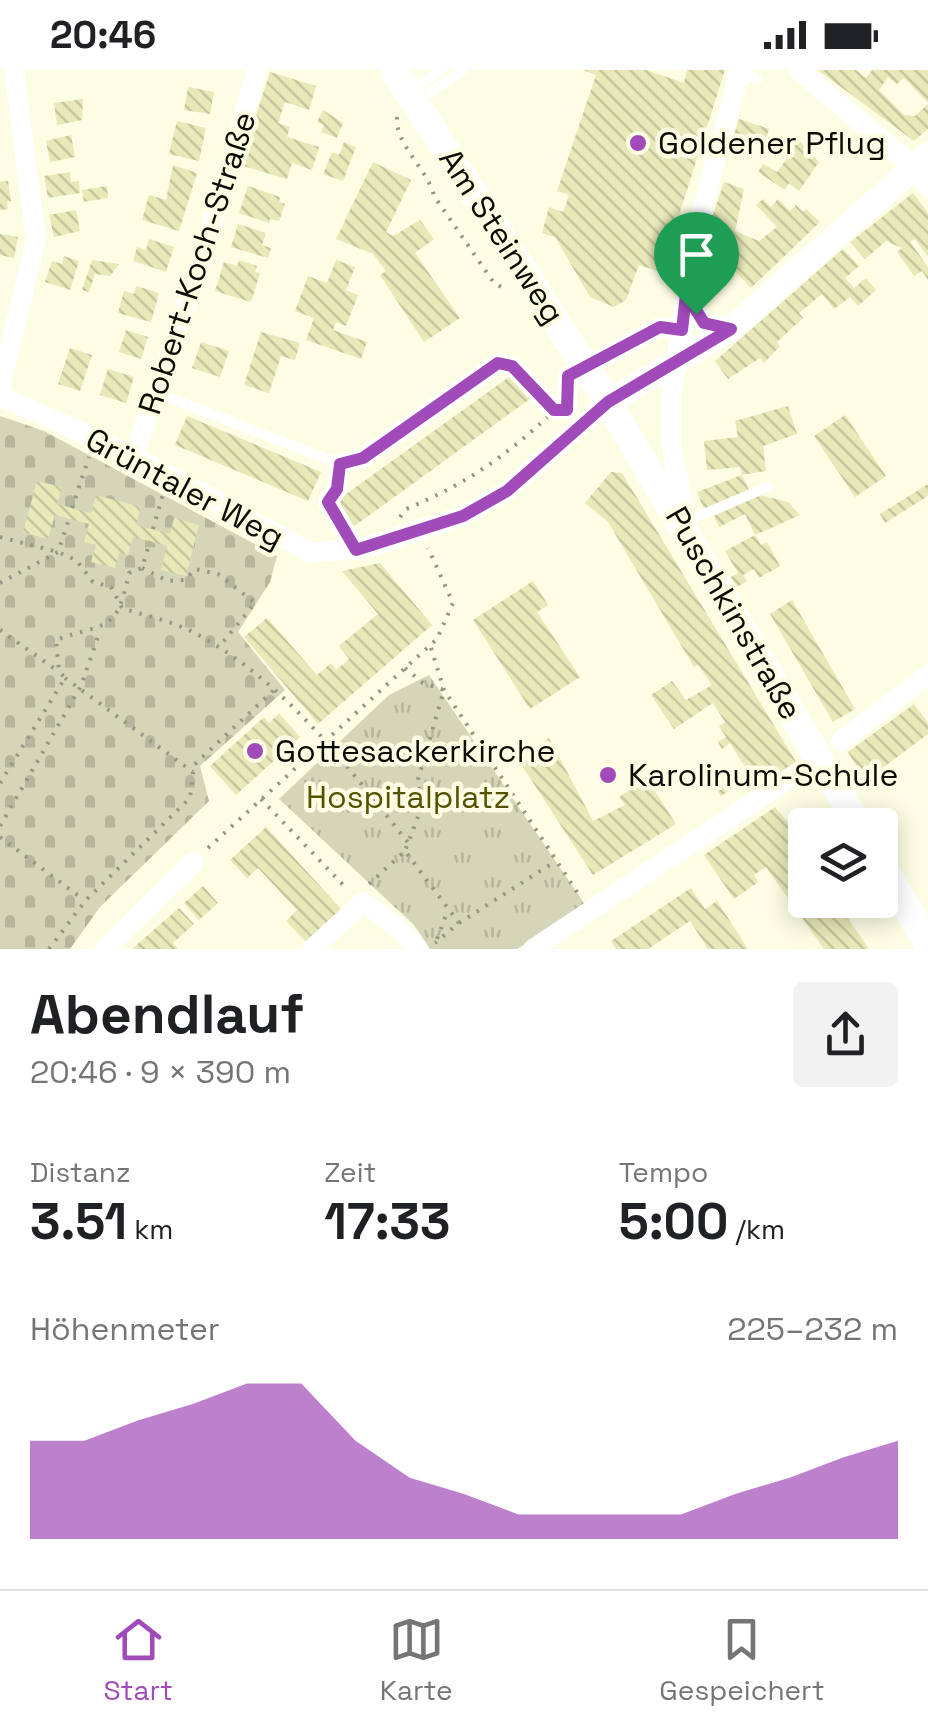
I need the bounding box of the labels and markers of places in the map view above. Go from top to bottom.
place label: Goldener Pflug [658,123,886,163]
marker: Goldener Pflug [627,132,649,154]
pin [654,212,739,315]
place label: Gottesackerkirche [275,731,555,771]
marker: Gottesackerkirche [244,740,266,762]
place label: Karolinum-Schule [628,755,898,795]
marker: Karolinum-Schule [597,764,619,786]

